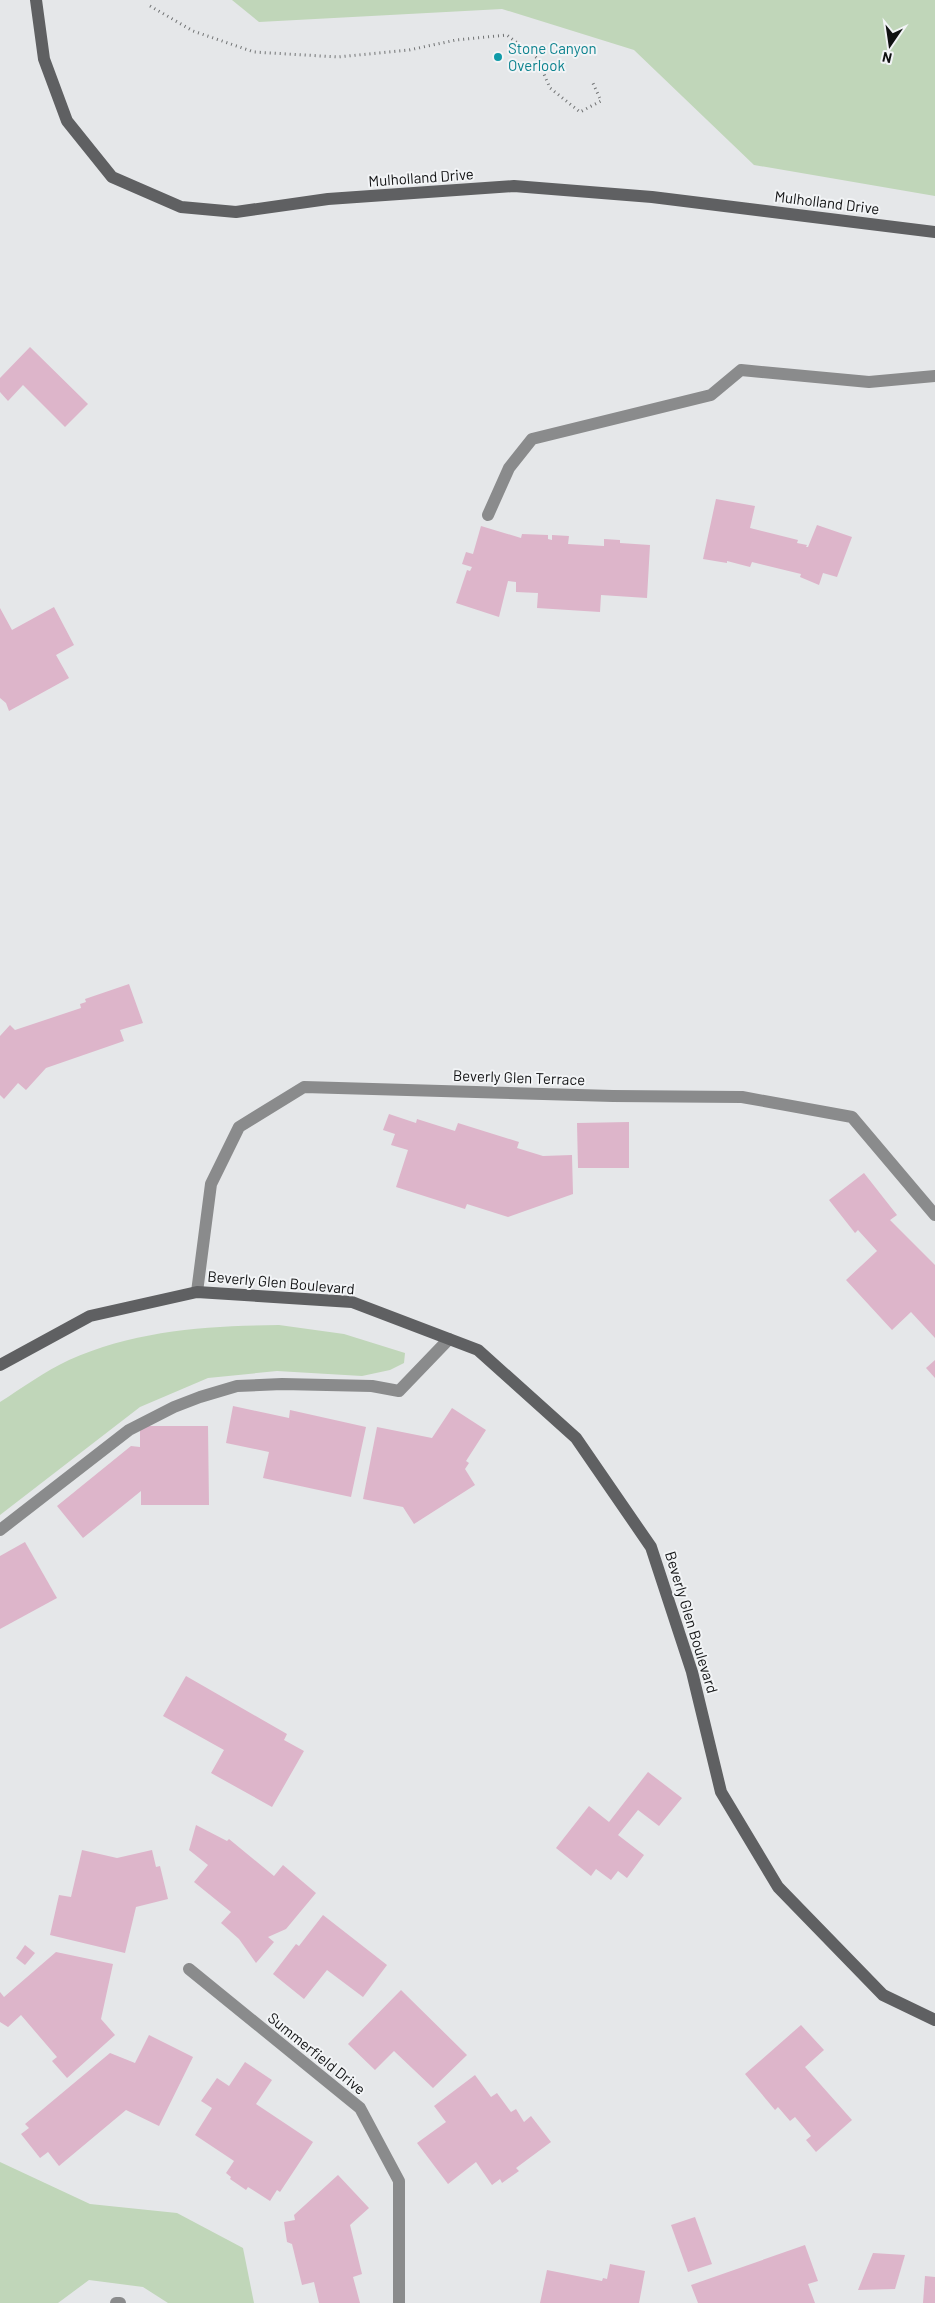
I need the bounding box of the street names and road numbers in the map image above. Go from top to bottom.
street label: Mulholland Drive [368,164,474,190]
street label: Mulholland Drive [774,187,880,217]
street label: Beverly Glen Terrace [453,1066,585,1088]
street label: Beverly Glen Boulevard [207,1267,355,1297]
street label: Beverly Glen Boulevard [662,1549,722,1695]
street label: Summerfield Drive [265,2008,369,2098]

